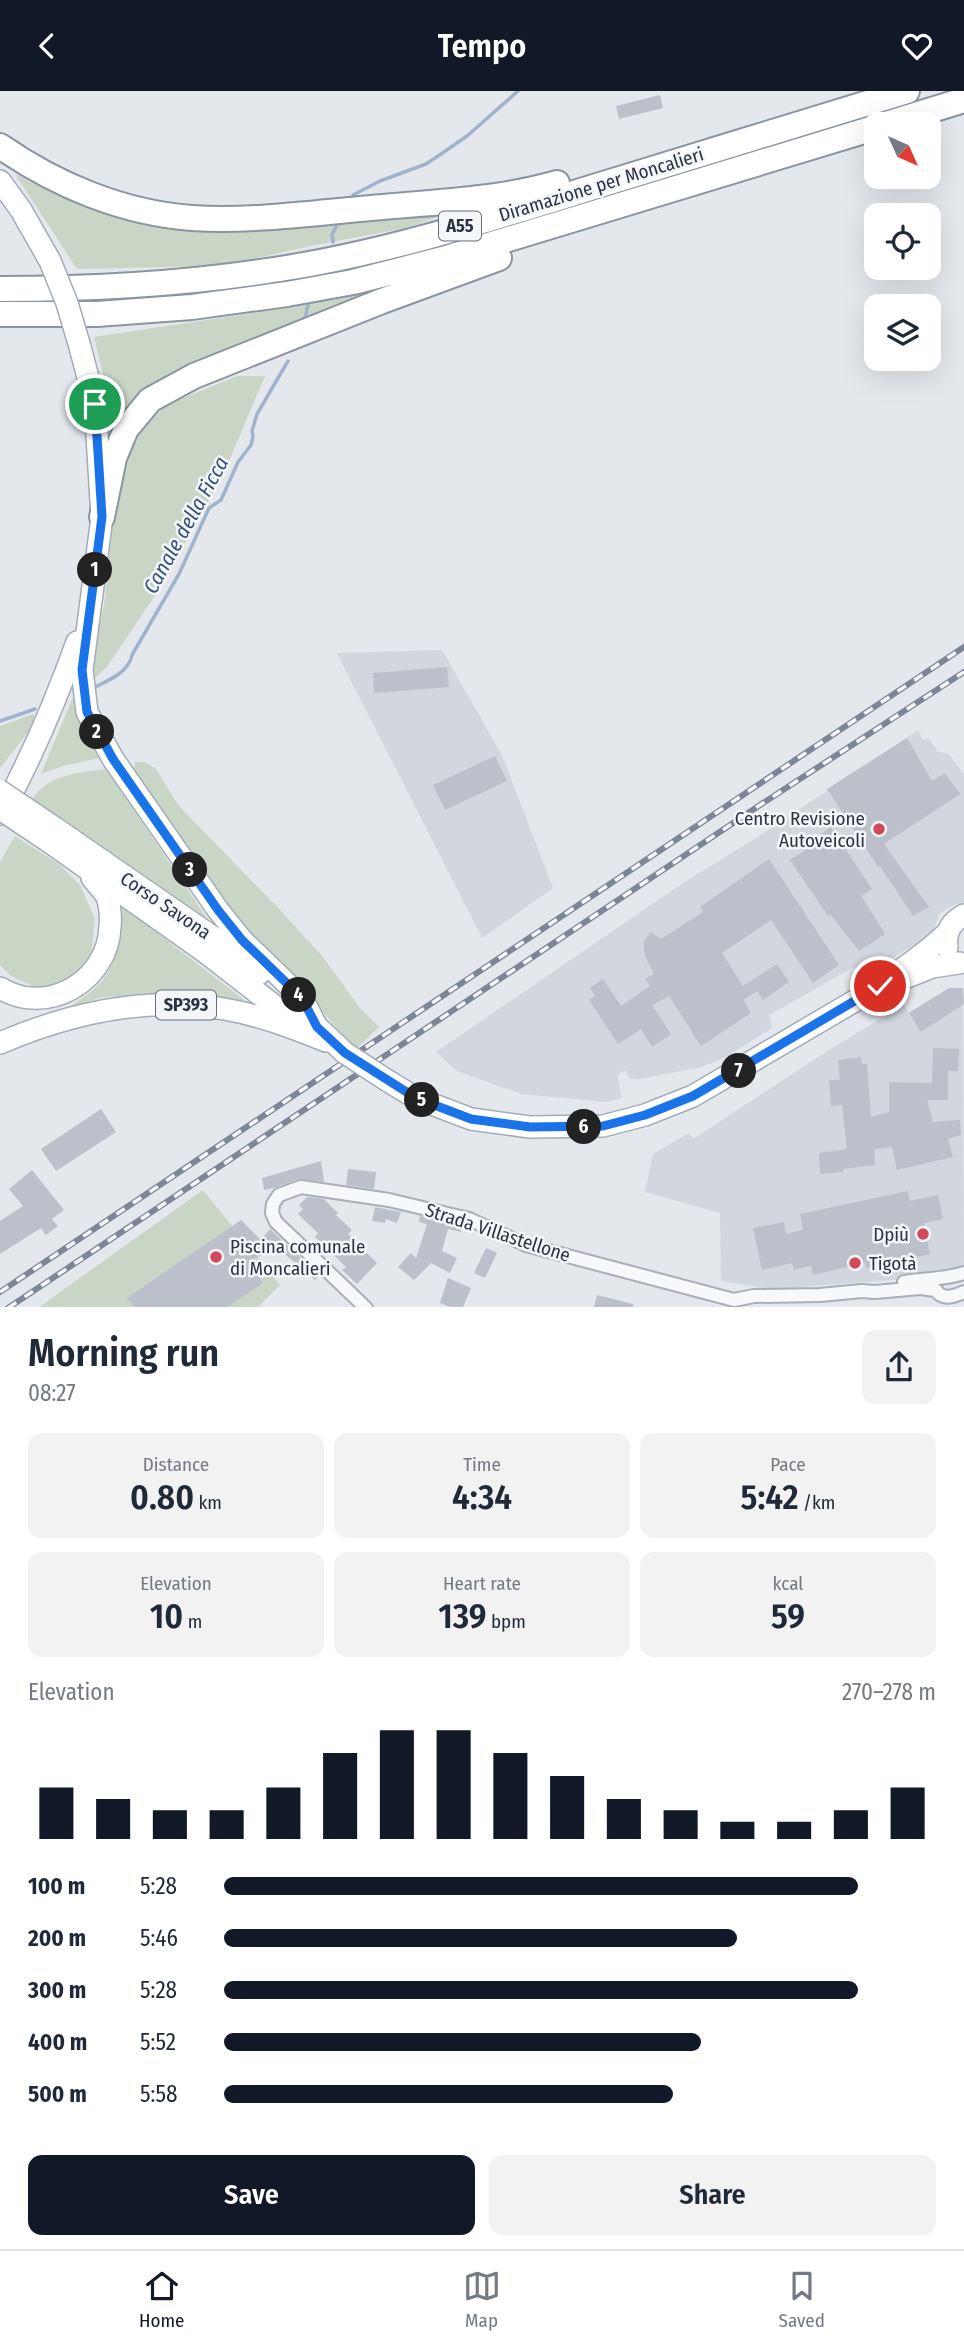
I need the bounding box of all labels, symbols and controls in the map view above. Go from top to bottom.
icon: back [28,27,66,65]
text: Tempo [438,27,526,65]
icon: heart [898,27,936,65]
north arrow [864,112,942,189]
map controls [864,112,941,371]
street label: Diramazione per Moncalieri [496,142,706,227]
button: locate [864,203,941,280]
road number: A55 [439,211,481,241]
button: layers [864,294,941,371]
pin [65,374,125,434]
icon: arrive [76,385,114,423]
water label: Canale della Ficca [138,452,234,598]
pin: 1 [78,553,112,587]
text: 1 [90,558,99,581]
pin: 2 [80,715,114,749]
text: 2 [92,720,101,743]
place label: Centro Revisione Autoveicoli [735,807,865,852]
marker: Centro Revisione Autoveicoli [871,821,887,837]
pin: 3 [172,853,208,887]
text: 3 [185,858,194,881]
street label: Corso Savona [116,867,215,944]
pin [850,956,910,1016]
icon: check [861,967,899,1005]
pin: 4 [282,977,316,1013]
text: 4 [294,983,303,1006]
road number: SP393 [156,991,216,1020]
pin: 7 [722,1053,756,1089]
text: 7 [734,1059,743,1082]
pin: 5 [404,1083,440,1117]
text: 5 [417,1088,426,1111]
pin: 6 [566,1109,602,1145]
text: 6 [579,1115,588,1138]
street label: Strada Villastellone [422,1198,573,1267]
place label: Dpiù [873,1223,909,1246]
marker: Dpiù [915,1226,931,1242]
place label: Piscina comunale di Moncalieri [230,1235,365,1280]
marker: Piscina comunale di Moncalieri [208,1249,224,1265]
place label: Tigotà [869,1252,917,1275]
marker: Tigotà [847,1255,863,1271]
text: Morning run [28,1330,219,1376]
button: share [862,1330,936,1404]
text: 08:27 [28,1379,76,1407]
text: Distance [143,1453,209,1476]
text: Time [463,1453,501,1476]
text: Pace [770,1453,806,1476]
text: 0.80 [130,1476,194,1518]
text: 4:34 [452,1476,512,1518]
text: 5:42 [741,1476,799,1518]
text: km [194,1491,222,1514]
text: /km [799,1491,835,1514]
text: Elevation [140,1572,212,1595]
text: Heart rate [443,1572,521,1595]
text: kcal [773,1572,803,1595]
text: 10 [150,1595,183,1637]
text: 139 [438,1595,487,1637]
text: 59 [771,1595,805,1637]
text: m [183,1610,202,1633]
text: bpm [487,1610,526,1633]
text: Elevation [28,1678,115,1706]
text: 270–278 m [842,1678,936,1706]
text: 100 m [28,1872,85,1900]
text: 5:28 [140,1872,177,1900]
text: 200 m [28,1924,86,1952]
text: 5:46 [140,1924,178,1952]
text: 300 m [28,1976,86,2004]
text: 5:28 [140,1976,177,2004]
text: 400 m [28,2028,87,2056]
text: 5:52 [140,2028,176,2056]
text: 500 m [28,2080,87,2108]
text: 5:58 [140,2080,178,2108]
button: Save [28,2155,475,2235]
button: Share [489,2155,936,2235]
tab: Home [139,2267,185,2332]
tab: Map [463,2267,501,2332]
tab: Saved [779,2267,825,2332]

